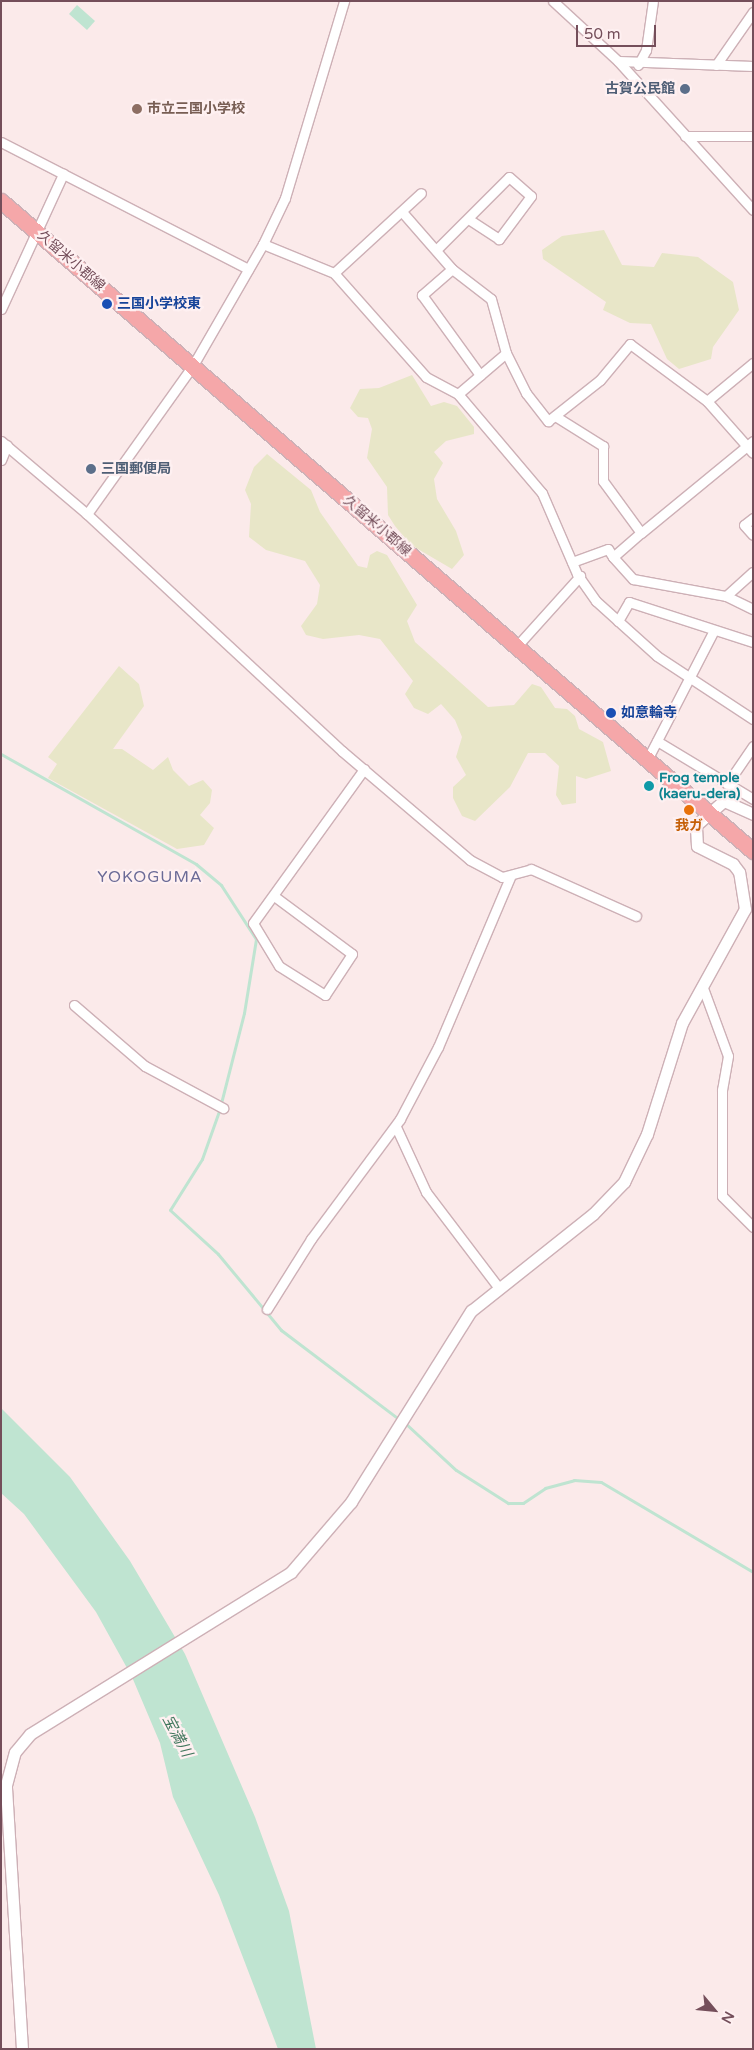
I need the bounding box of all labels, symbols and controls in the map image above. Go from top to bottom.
scale bar [579,15,659,47]
text: 50 m [584,25,621,43]
place label: 古賀公民館 [605,81,675,97]
marker: 古賀公民館 [679,83,691,95]
place label: 市立三国小学校 [147,101,245,117]
marker: 市立三国小学校 [131,103,143,115]
street label: 久留米小郡線 [34,227,108,295]
place label: 三国小学校東 [117,296,201,312]
marker: 三国小学校東 [101,298,113,310]
place label: 三国郵便局 [101,461,171,477]
marker: 三国郵便局 [85,463,97,475]
street label: 久留米小郡線 [340,492,414,560]
place label: 如意輪寺 [621,705,677,721]
marker: 如意輪寺 [605,707,617,719]
place label: Frog temple (kaeru-dera) [659,770,740,802]
marker: Frog temple (kaeru-dera) [643,780,655,792]
marker: 我ガ [683,804,695,816]
place label: 我ガ [675,818,703,834]
district label: YOKOGUMA [96,867,204,887]
water label: 宝満川 [158,1712,196,1760]
north arrow [689,1985,739,2035]
text: N [718,2008,738,2026]

